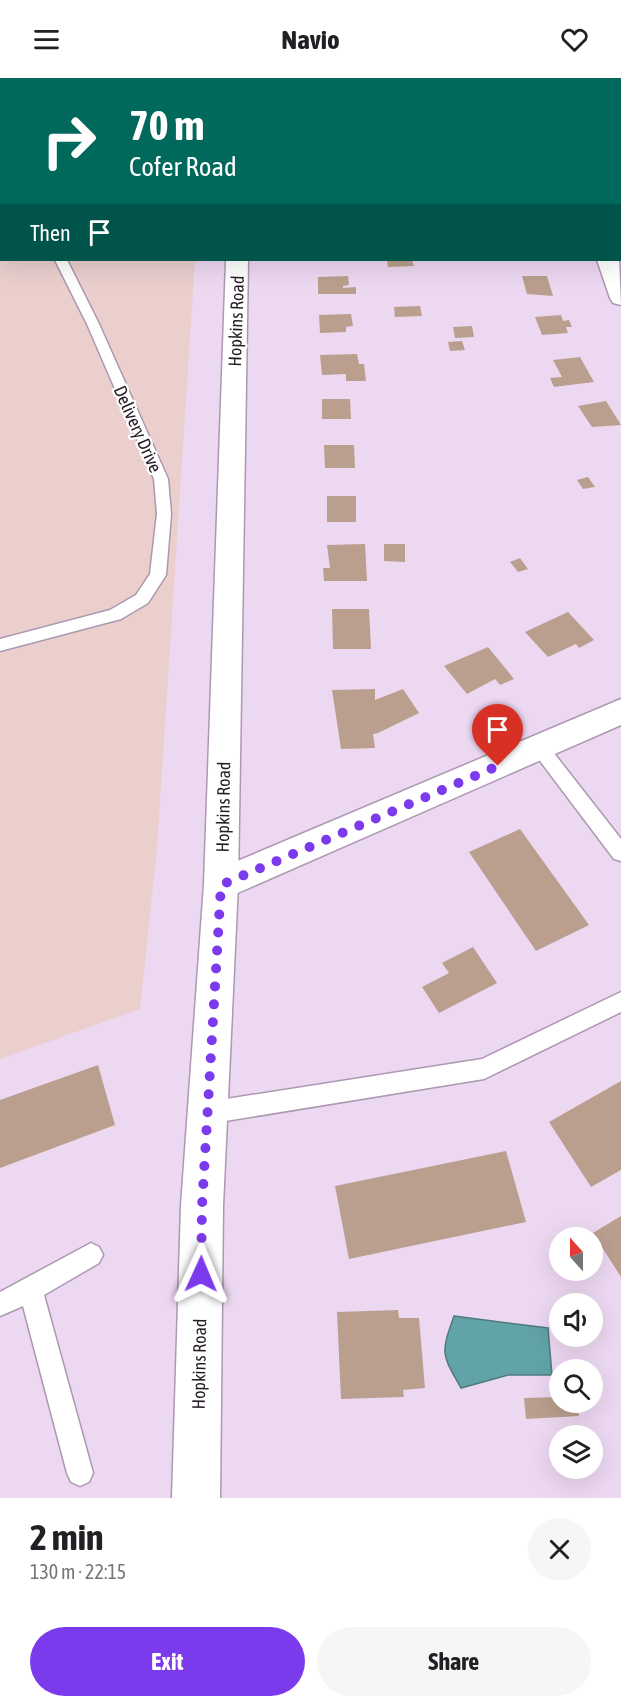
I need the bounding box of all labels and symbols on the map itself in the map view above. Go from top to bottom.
street label: Hopkins Road [224,275,248,367]
street label: Delivery Drive [110,382,166,476]
pin [472,704,523,766]
street label: Hopkins Road [212,761,234,853]
north arrow [549,1227,603,1281]
position arrow [169,1242,233,1306]
street label: Hopkins Road [188,1318,210,1410]

